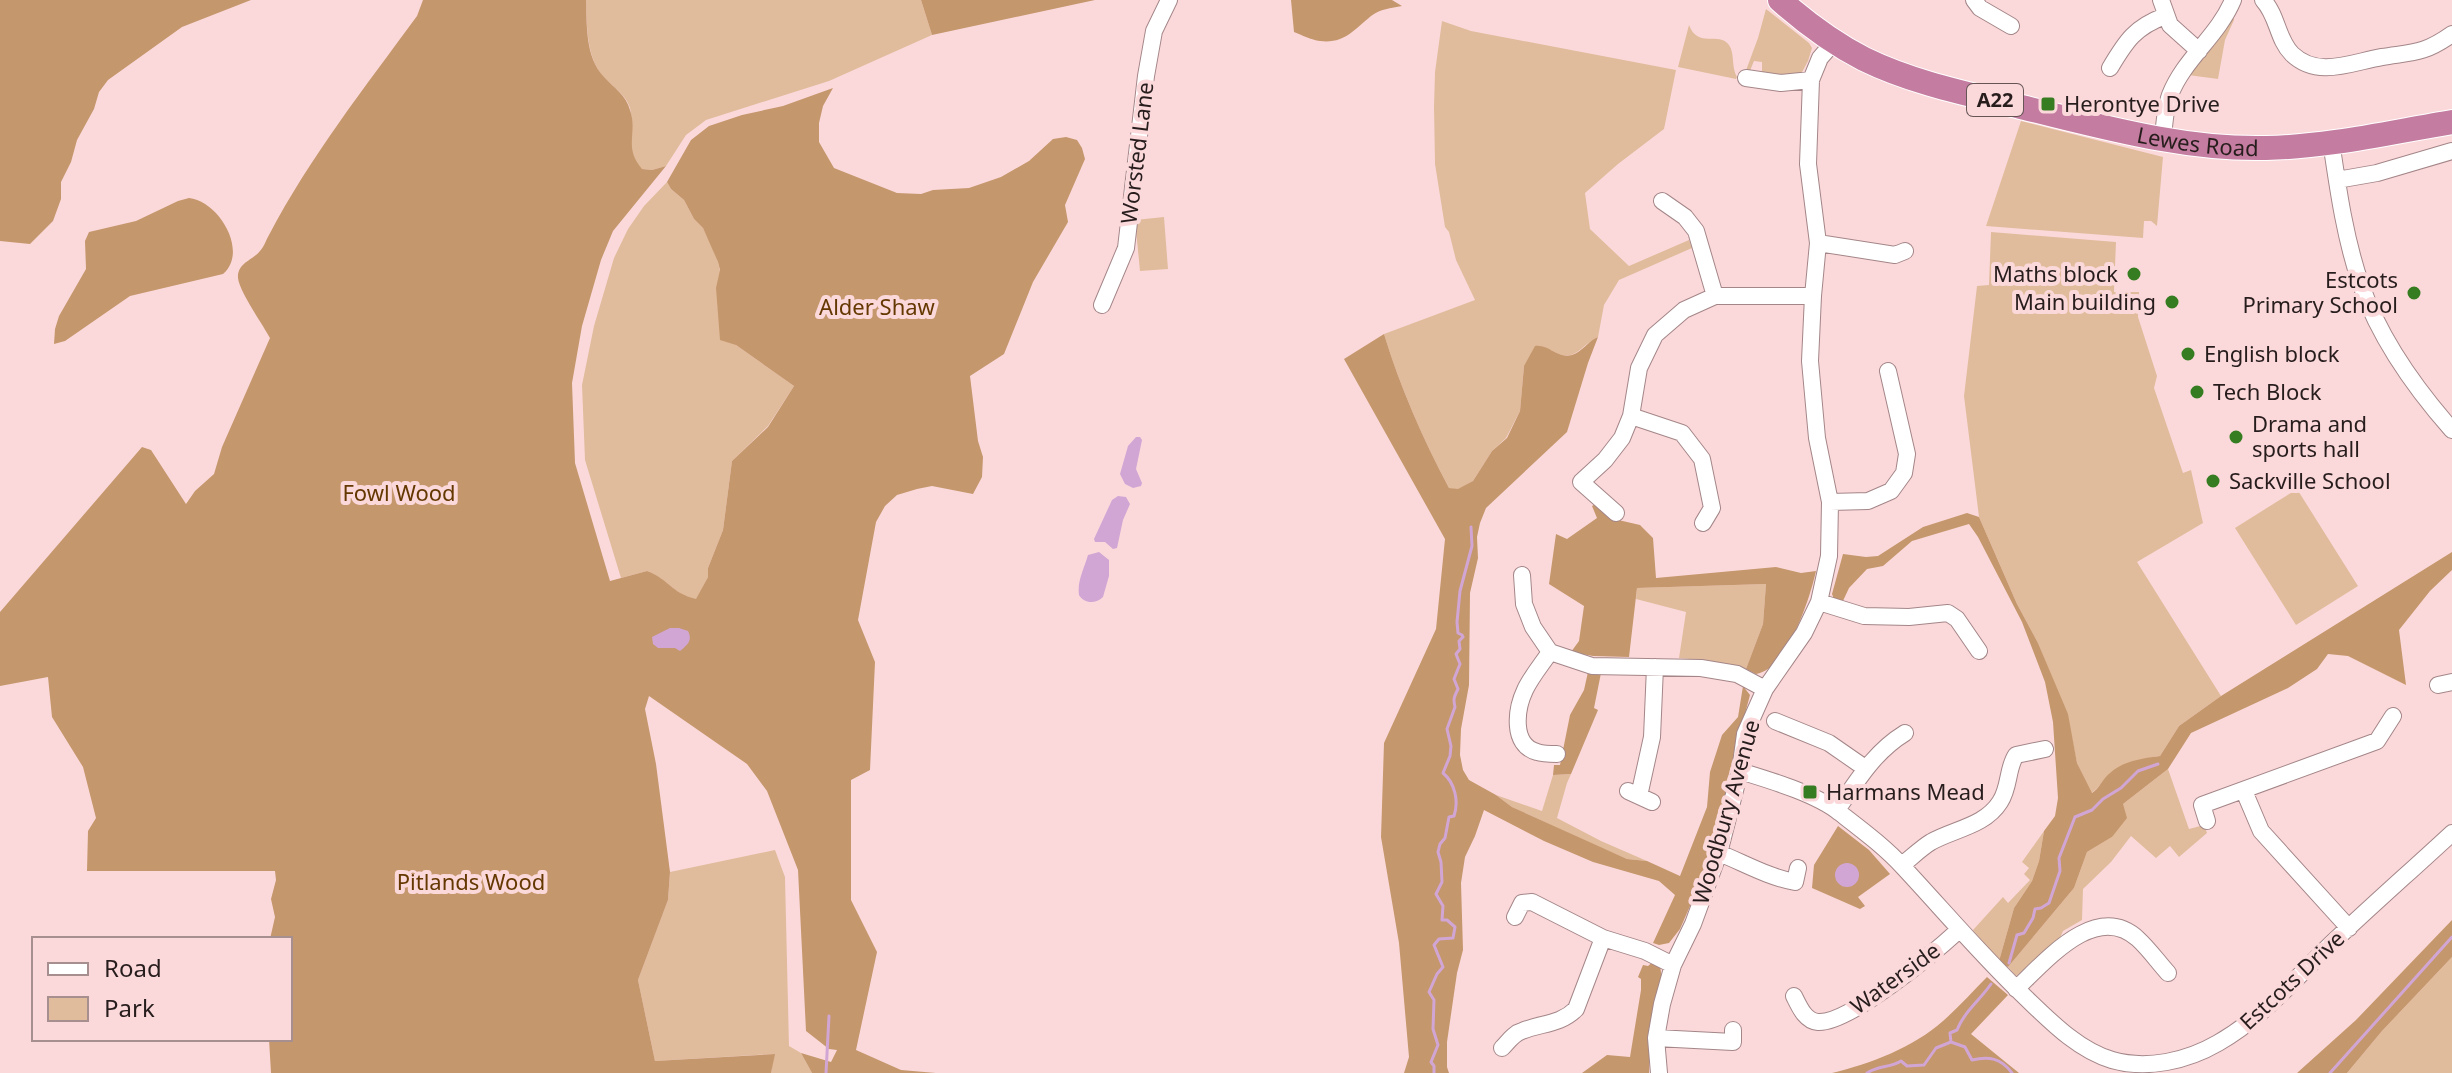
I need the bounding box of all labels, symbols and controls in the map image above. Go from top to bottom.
street label: Worsted Lane [1112,80,1160,225]
road number: A22 [1967,84,2023,116]
place label: Herontye Drive [2064,88,2220,118]
marker: Herontye Drive [2039,95,2057,113]
street label: Lewes Road [2134,119,2259,162]
place label: Maths block [1993,258,2118,288]
place label: Estcots Primary School [2242,264,2398,319]
marker: Maths block [2125,265,2143,283]
marker: Estcots Primary School [2405,284,2423,302]
place label: Main building [2014,286,2156,316]
park label: Alder Shaw [819,291,936,321]
marker: Main building [2163,293,2181,311]
place label: English block [2204,338,2340,368]
marker: English block [2179,345,2197,363]
place label: Tech Block [2213,376,2322,406]
marker: Tech Block [2188,383,2206,401]
place label: Drama and sports hall [2252,408,2367,463]
marker: Drama and sports hall [2227,428,2245,446]
place label: Sackville School [2229,465,2391,495]
marker: Sackville School [2204,472,2222,490]
park label: Fowl Wood [342,477,456,507]
street label: Woodbury Avenue [1684,716,1766,907]
place label: Harmans Mead [1826,776,1985,806]
marker: Harmans Mead [1801,783,1819,801]
park label: Pitlands Wood [397,866,545,896]
street label: Estcots Drive [2232,923,2350,1036]
street label: Waterside [1844,935,1945,1020]
legend [32,937,292,1041]
text: Road [104,951,162,984]
text: Park [104,991,155,1024]

